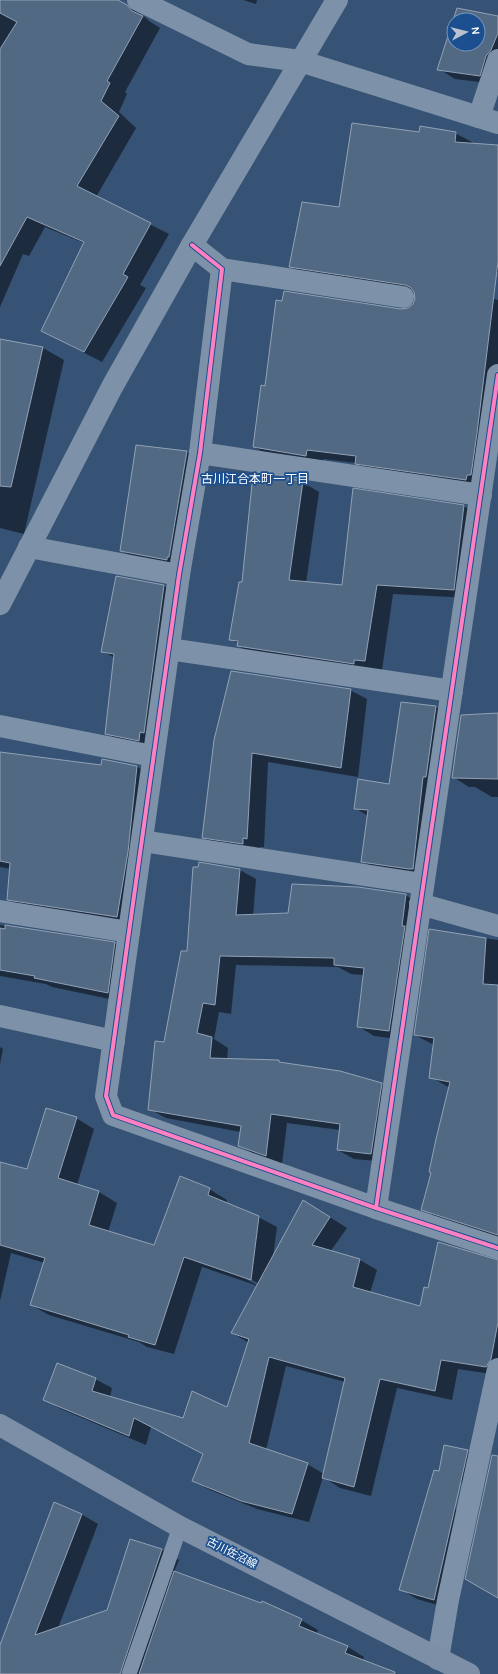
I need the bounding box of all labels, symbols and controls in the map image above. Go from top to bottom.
north arrow [446,12,486,52]
text: N [468,26,482,36]
district label: 古川江合本町一丁目 [201,472,309,486]
street label: 古川佐沼線 [205,1535,259,1571]

